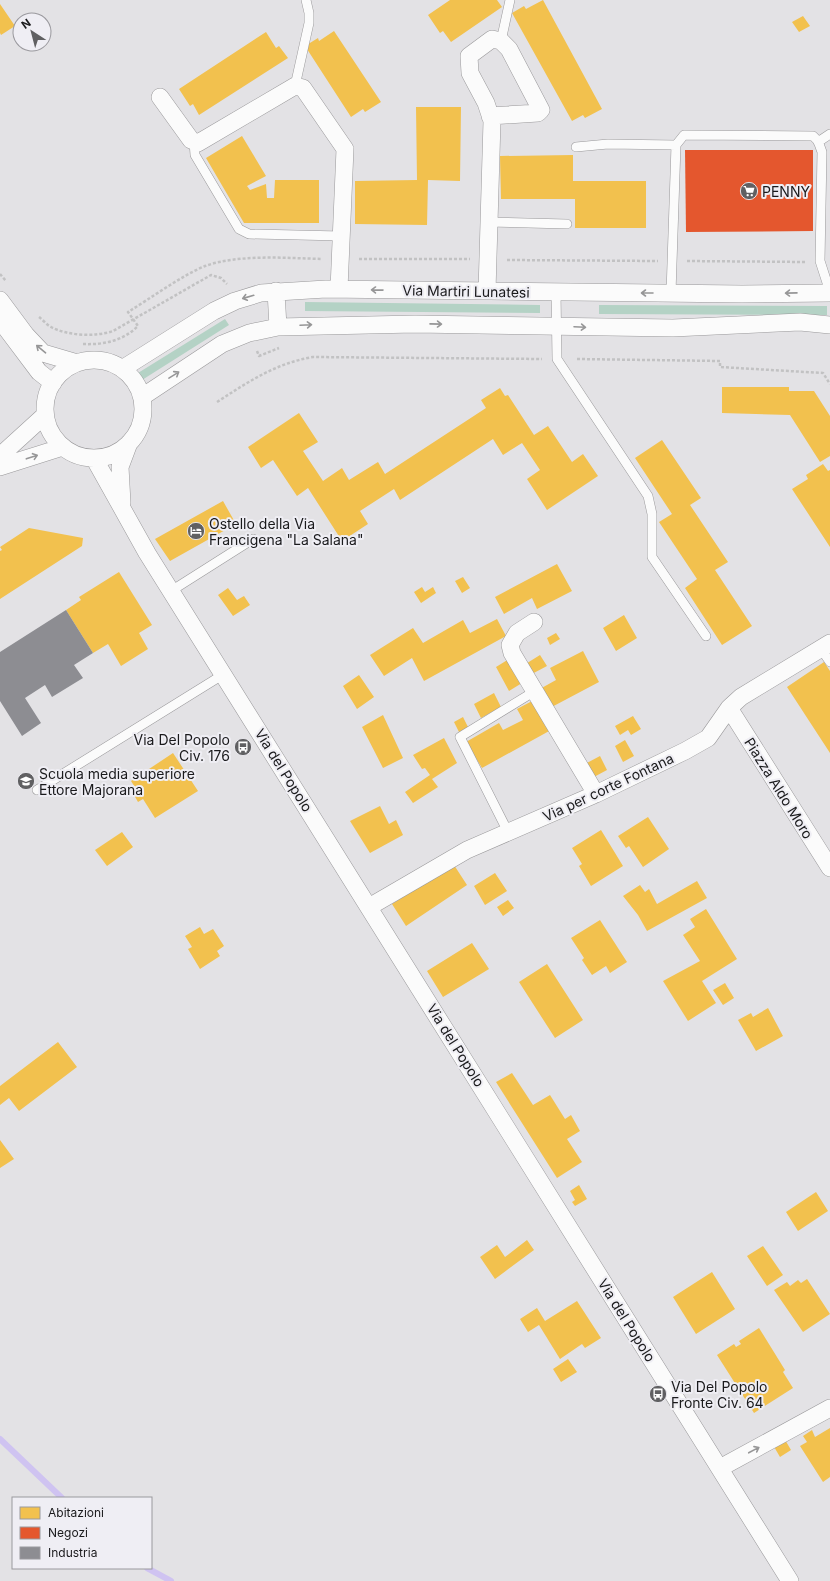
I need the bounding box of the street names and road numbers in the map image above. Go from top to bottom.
street label: Via Martiri Lunatesi [402,281,530,301]
street label: Via del Popolo [252,725,316,815]
street label: Piazza Aldo Moro [741,734,817,842]
street label: Via per corte Fontana [540,749,676,825]
street label: Via del Popolo [424,1000,488,1090]
street label: Via del Popolo [595,1275,659,1365]

